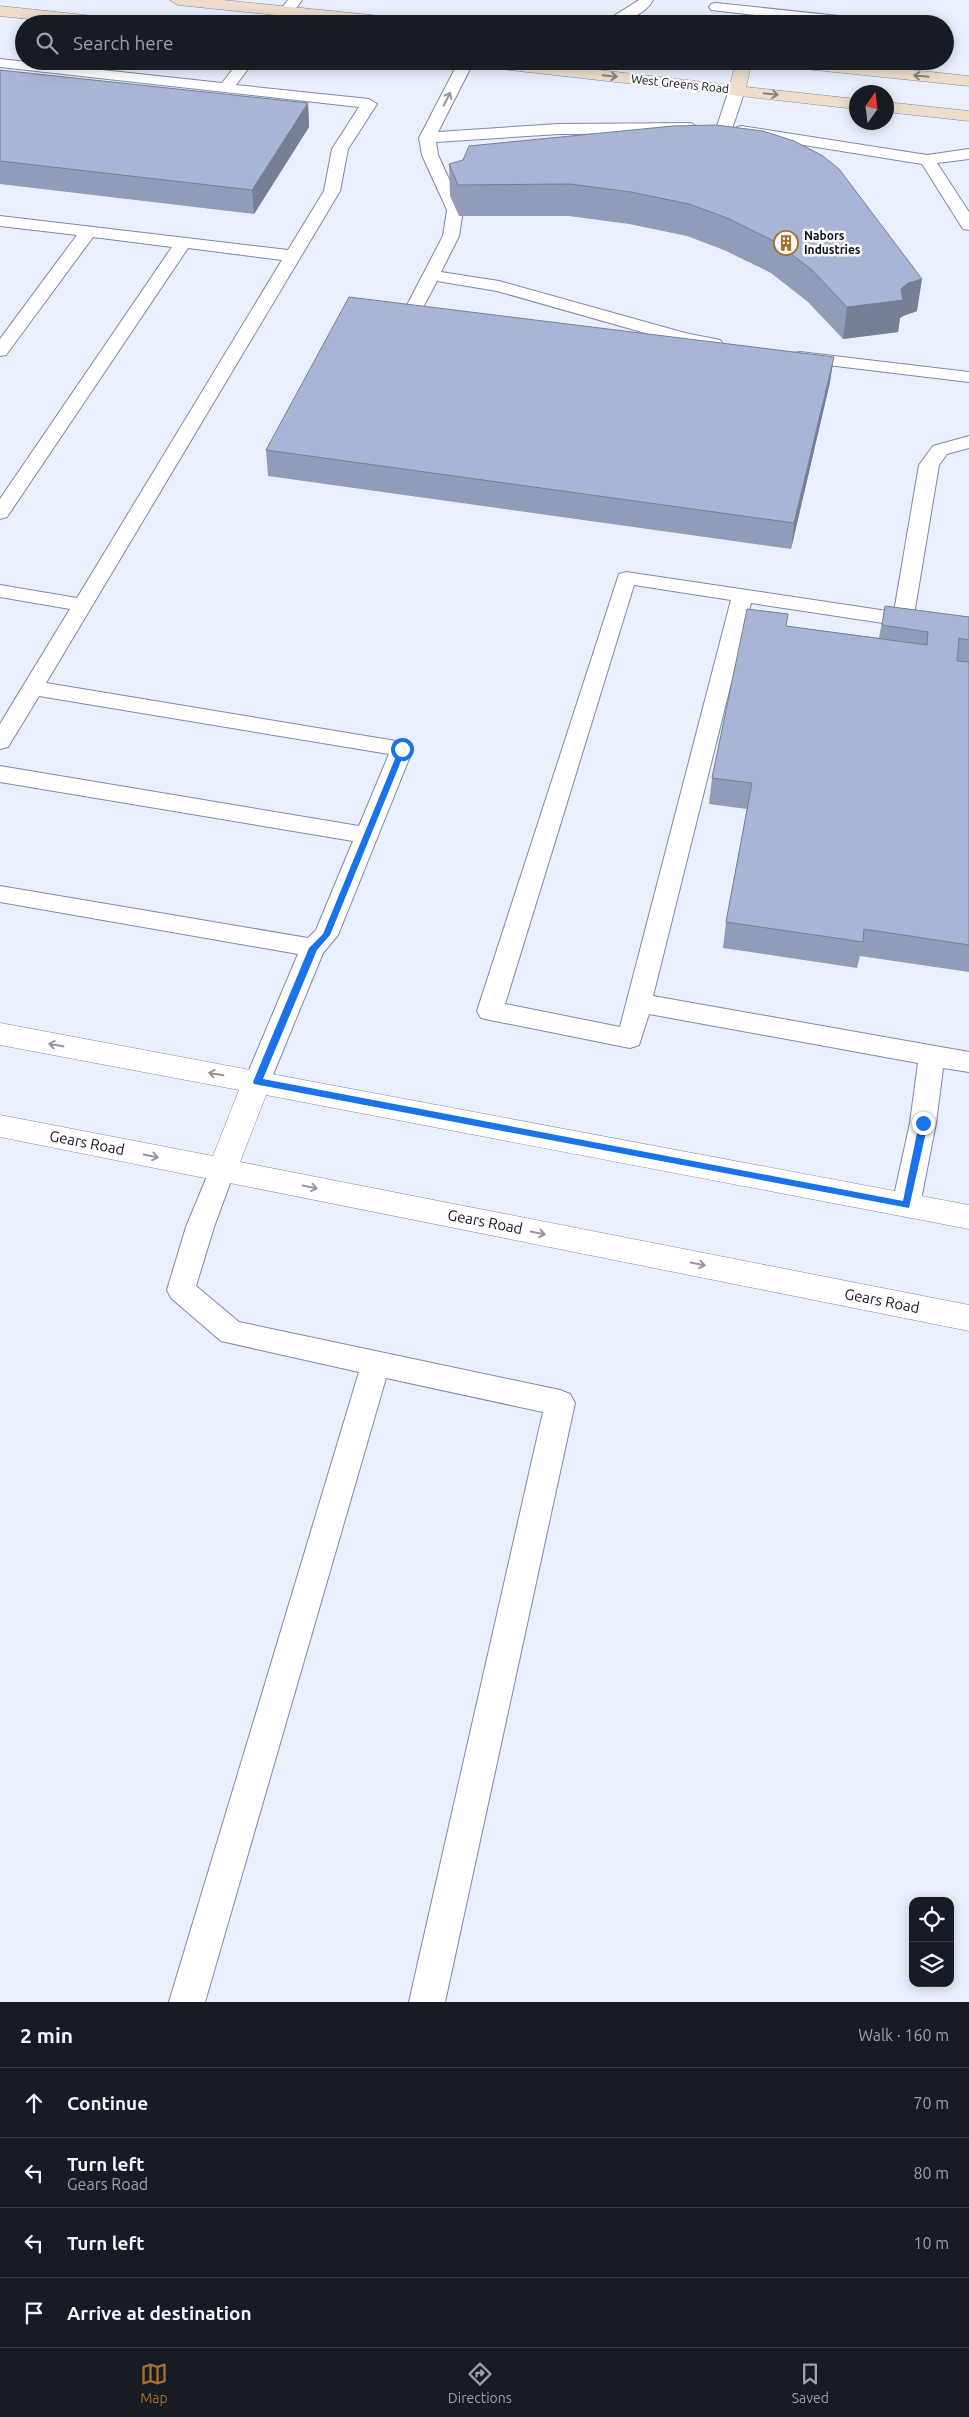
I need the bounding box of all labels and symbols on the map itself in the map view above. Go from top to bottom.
one-way arrow [601,71,617,81]
one-way arrow [913,71,929,81]
street label: West Greens Road [630,72,730,95]
north arrow [849,85,894,130]
one-way arrow [763,89,779,99]
one-way arrow [442,92,452,107]
place label: Nabors Industries [804,229,861,256]
building icon: Nabors Industries [773,230,799,256]
route start [391,738,414,761]
one-way arrow [49,1039,65,1049]
one-way arrow [209,1069,225,1079]
route end [912,1112,935,1135]
street label: Gears Road [48,1127,126,1158]
one-way arrow [142,1151,158,1161]
one-way arrow [302,1183,318,1193]
street label: Gears Road [446,1206,524,1237]
one-way arrow [530,1228,546,1238]
one-way arrow [689,1260,705,1270]
street label: Gears Road [843,1285,921,1316]

